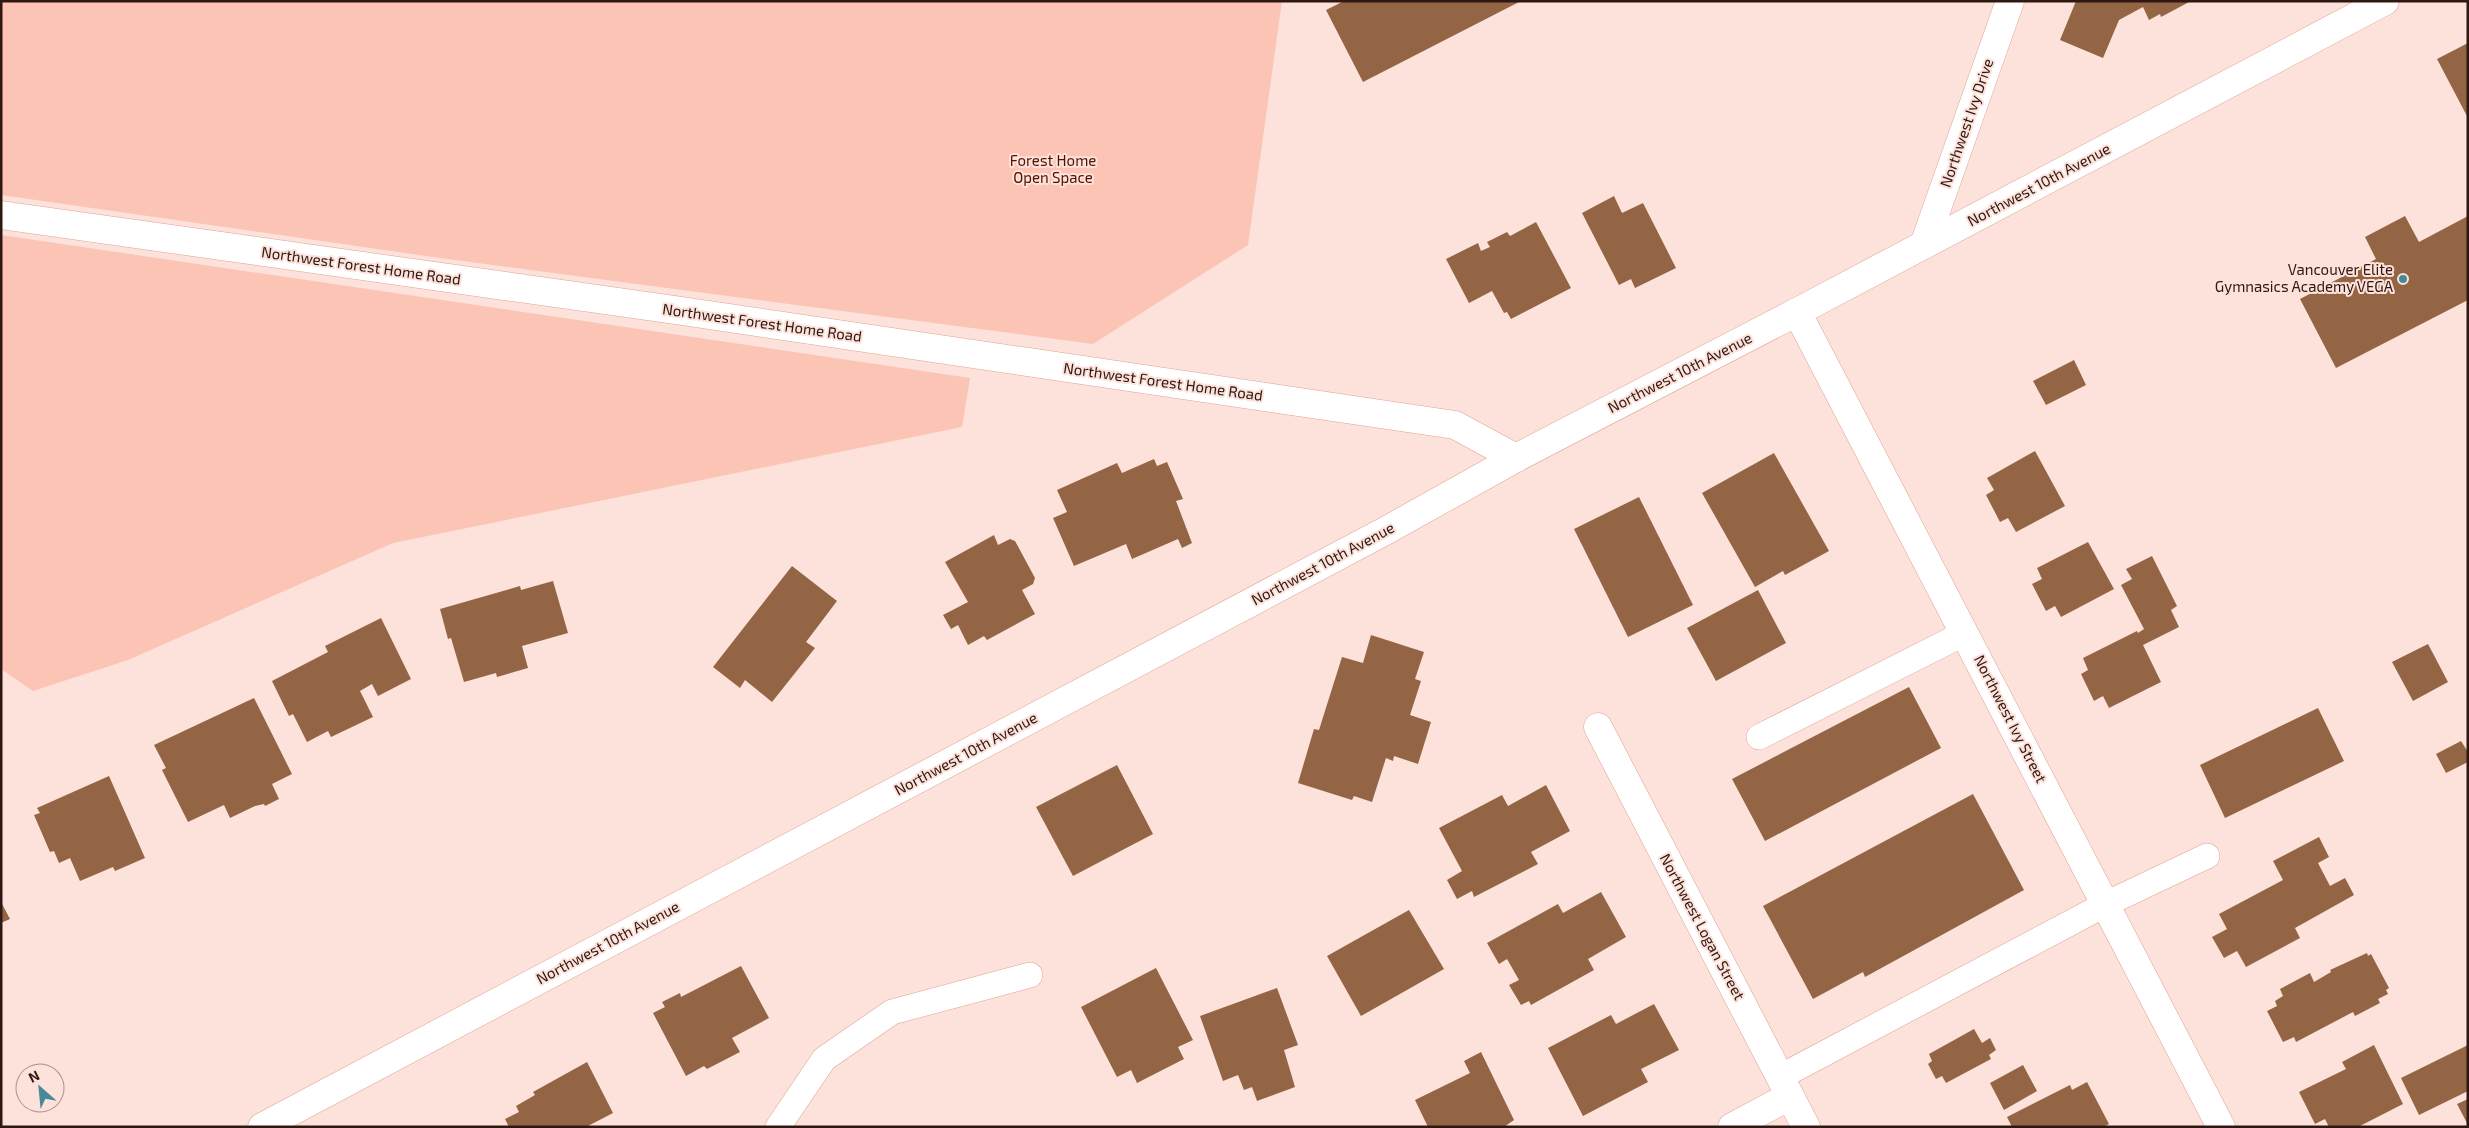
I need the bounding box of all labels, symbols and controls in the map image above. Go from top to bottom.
street label: Northwest Ivy Drive [1936,56,1997,189]
street label: Northwest 10th Avenue [1964,139,2113,229]
park label: Forest Home Open Space [1010,151,1096,186]
street label: Northwest Forest Home Road [260,242,462,288]
place label: Vancouver Elite Gymnasics Academy VEGA [2215,260,2394,295]
marker: Vancouver Elite Gymnasics Academy VEGA [2397,273,2409,285]
street label: Northwest Forest Home Road [661,299,863,345]
street label: Northwest 10th Avenue [1604,328,1755,416]
street label: Northwest Forest Home Road [1062,358,1264,404]
street label: Northwest 10th Avenue [1248,518,1397,608]
street label: Northwest Ivy Street [1971,652,2051,786]
street label: Northwest 10th Avenue [891,708,1040,798]
street label: Northwest Logan Street [1657,850,1749,1003]
street label: Northwest 10th Avenue [533,897,682,987]
north arrow [15,1063,65,1113]
text: N [26,1066,42,1086]

